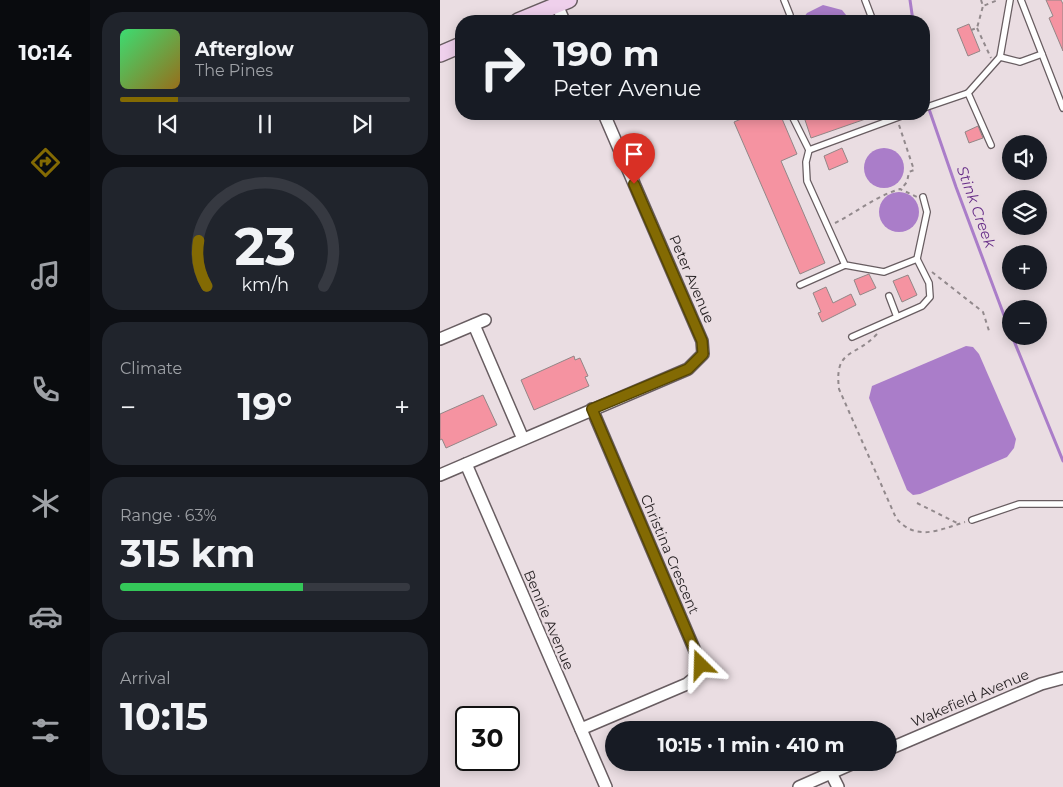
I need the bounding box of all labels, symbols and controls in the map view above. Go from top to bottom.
text: 190 m [553,32,659,75]
icon: right [470,35,535,100]
text: Afterglow [195,38,294,61]
text: 10:14 [18,39,72,66]
text: The Pines [195,61,273,80]
text: Peter Avenue [553,75,701,102]
icon: previous [154,110,182,138]
icon: pause [251,110,279,138]
icon: next [348,110,376,138]
pin [613,133,655,184]
map controls [1002,135,1047,345]
button: sound [1002,135,1047,180]
icon: arrive [620,140,648,168]
icon: directions [28,145,63,180]
water label: Stink Creek [953,163,1000,251]
button: layers [1002,190,1047,235]
text: 23 [234,215,296,278]
street label: Peter Avenue [665,232,719,326]
button: + [1002,245,1047,290]
icon: music [28,258,63,293]
text: km/h [241,274,289,295]
button: − [1002,300,1047,345]
text: Climate [120,359,182,378]
icon: phone [28,372,63,407]
text: 19° [238,383,293,430]
text: − [120,390,136,424]
text: + [394,390,410,424]
icon: climate [28,486,63,521]
street label: Christina Crescent [637,491,703,617]
text: Range · 63% [120,506,217,525]
text: 315 km [120,530,255,577]
street label: Bennie Avenue [520,567,578,673]
icon: car [28,599,63,634]
position arrow [674,638,726,690]
street label: Wakefield Avenue [908,665,1032,731]
text: Arrival [120,669,170,688]
text: 10:15 [120,693,208,740]
speed limit sign: 30 [455,706,520,771]
icon: filters [28,713,63,748]
text: 10:15 · 1 min · 410 m [658,734,844,757]

